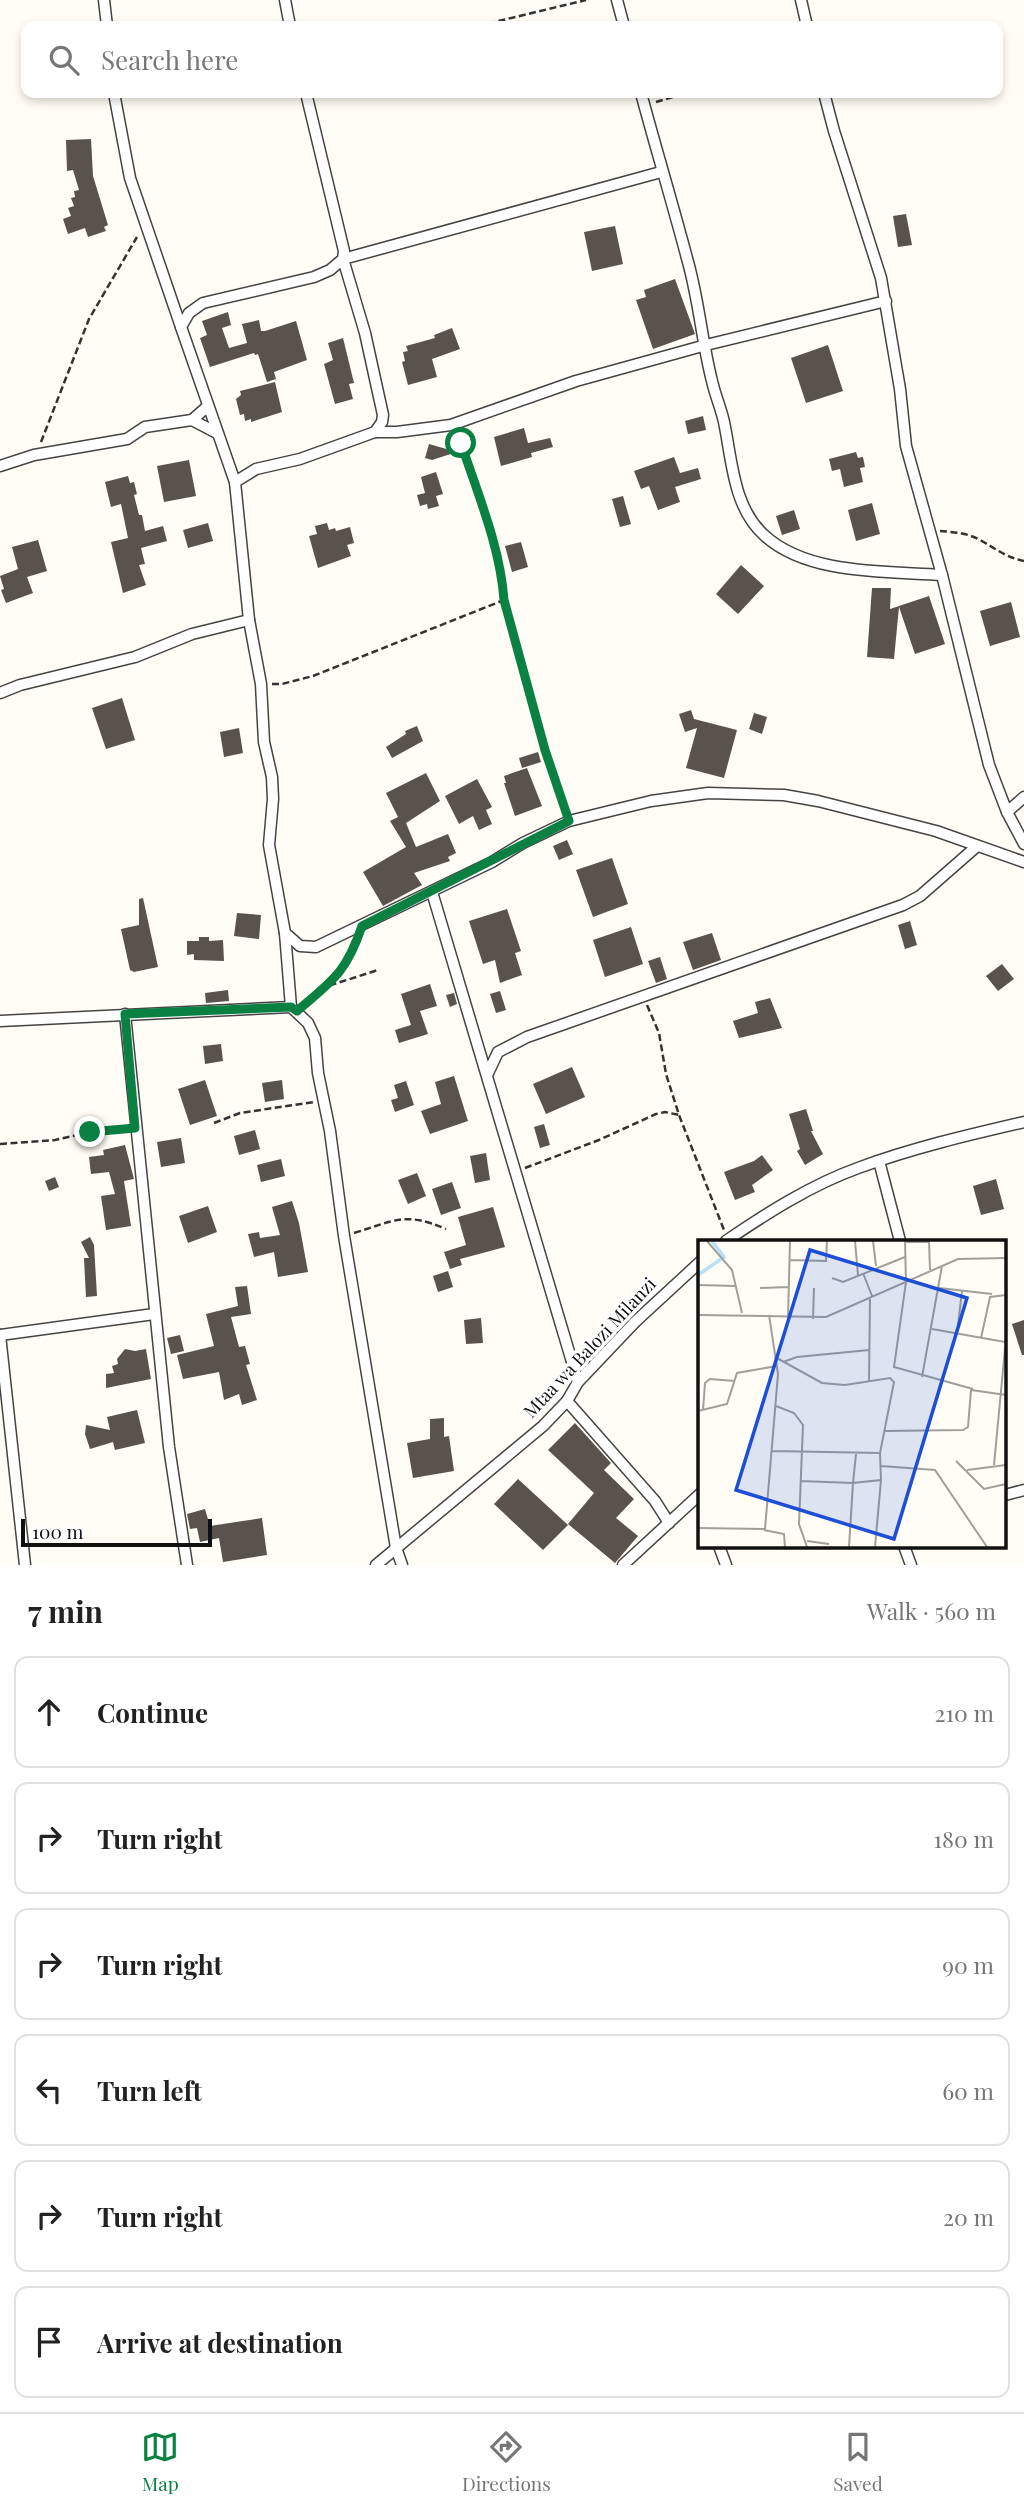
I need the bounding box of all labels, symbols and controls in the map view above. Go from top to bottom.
search box [21,21,1003,98]
icon: search [45,41,83,79]
text: Search here [101,42,238,77]
route start [445,427,476,458]
route end [74,1116,105,1147]
inset map [698,1240,1006,1548]
street label: Mtaa wa Balozi Milanzi [518,1272,661,1423]
scale bar [21,1516,212,1548]
text: 100 m [32,1518,83,1544]
text: 7 min [28,1591,103,1631]
text: Walk · 560 m [867,1595,996,1626]
icon: ahead [30,1693,68,1731]
text: Continue [97,1695,208,1730]
text: 210 m [935,1697,994,1728]
icon: right [30,1819,68,1857]
text: Turn right [97,1821,223,1856]
text: 180 m [934,1823,994,1854]
icon: right [30,1945,68,1983]
text: Turn right [97,1947,223,1982]
text: 90 m [942,1949,994,1980]
icon: left [30,2071,68,2109]
text: Turn left [97,2073,202,2108]
text: 60 m [942,2075,994,2106]
icon: right [30,2197,68,2235]
text: Turn right [97,2199,223,2234]
text: 20 m [943,2201,994,2232]
icon: arrive [30,2323,68,2361]
text: Arrive at destination [97,2325,343,2360]
tab: Map [141,2428,179,2496]
tab: Directions [462,2428,551,2496]
tab: Saved [833,2428,883,2496]

